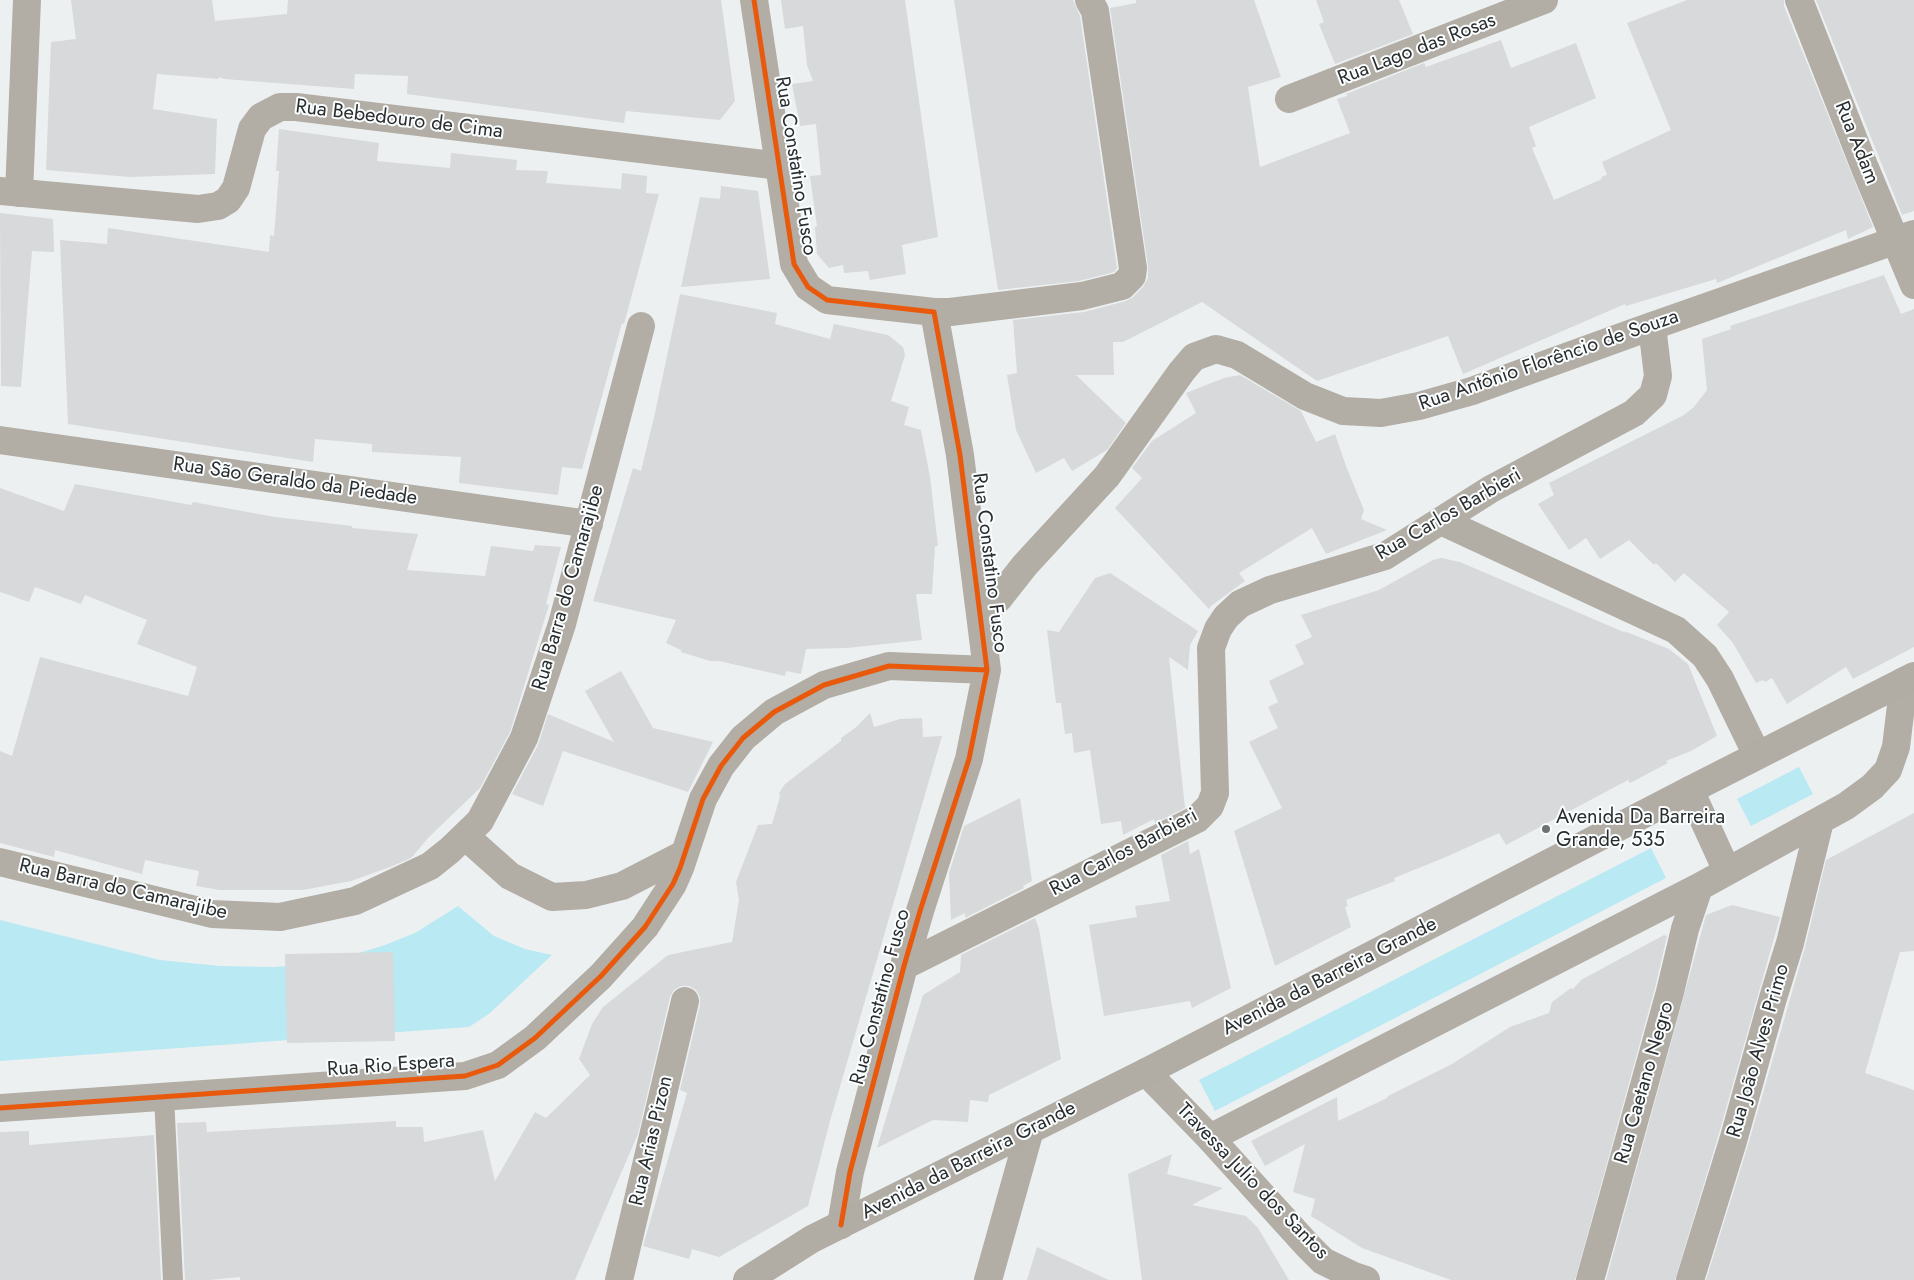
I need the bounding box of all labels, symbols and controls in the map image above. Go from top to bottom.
street label: Rua Lago das Rosas [1335,9,1499,91]
street label: Rua Constatino Fusco [769,75,821,257]
street label: Rua Bebedouro de Cima [294,95,504,145]
street label: Rua Adam [1829,98,1883,188]
street label: Rua Antônio Florêncio de Souza [1416,305,1682,417]
street label: Rua São Geraldo da Piedade [171,453,419,511]
street label: Rua Carlos Barbieri [1372,464,1526,566]
street label: Rua Constatino Fusco [966,472,1012,654]
street label: Rua Barra do Camarajibe [528,482,610,694]
street label: Rua Carlos Barbieri [1046,804,1202,902]
place label: Avenida Da Barreira Grande, 535 [1556,806,1725,853]
marker: Avenida Da Barreira Grande, 535 [1540,823,1552,835]
street label: Rua Barra do Camarajibe [17,854,229,926]
street label: Rua Constatino Fusco [846,906,916,1088]
street label: Avenida da Barreira Grande [1219,912,1441,1042]
street label: Rua João Alves Primo [1723,961,1795,1141]
street label: Rua Caetano Negro [1610,999,1680,1167]
street label: Rua Rio Espera [326,1050,456,1082]
street label: Rua Arias Pizon [625,1074,679,1208]
street label: Avenida da Barreira Grande [858,1096,1080,1226]
street label: Travessa Julio dos Santos [1171,1099,1333,1265]

